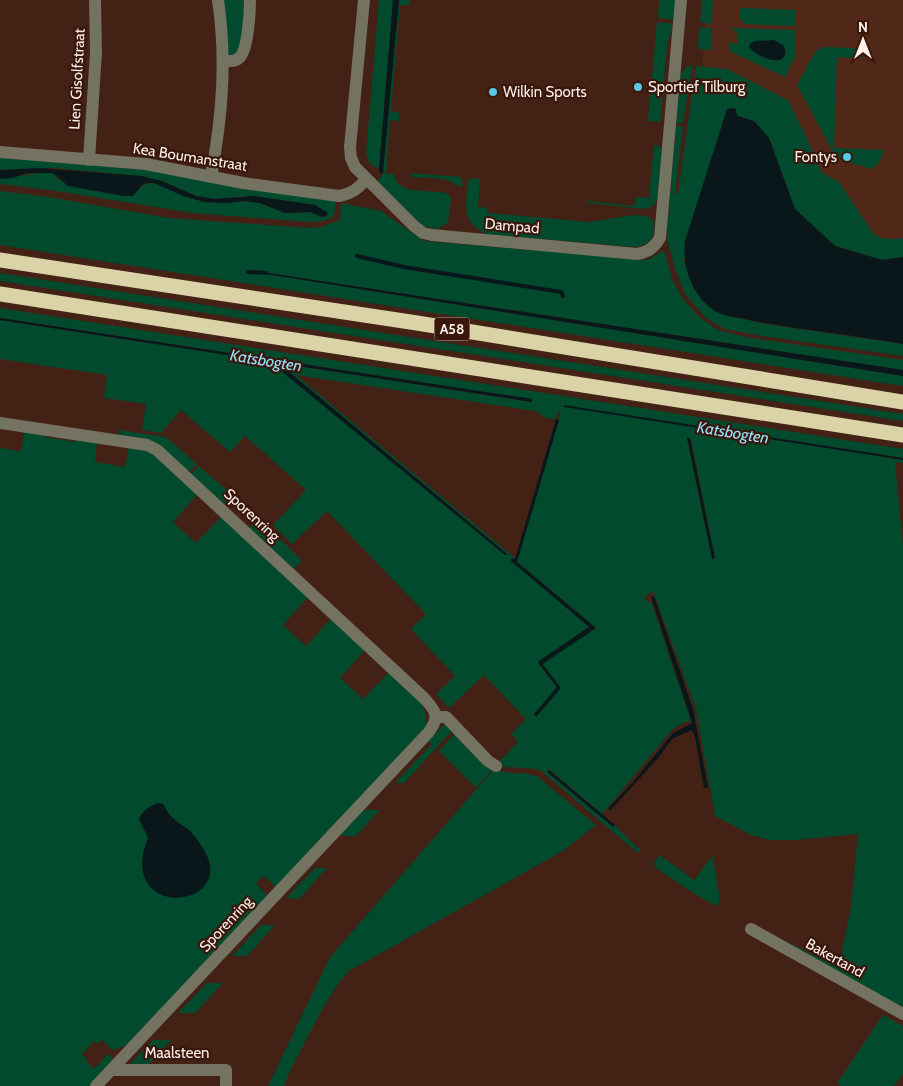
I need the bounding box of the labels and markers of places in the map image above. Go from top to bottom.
place label: Sportief Tilburg [648,78,746,96]
marker: Sportief Tilburg [632,81,644,93]
place label: Wilkin Sports [503,83,587,101]
marker: Wilkin Sports [487,86,499,98]
place label: Fontys [795,148,837,166]
marker: Fontys [841,151,853,163]

